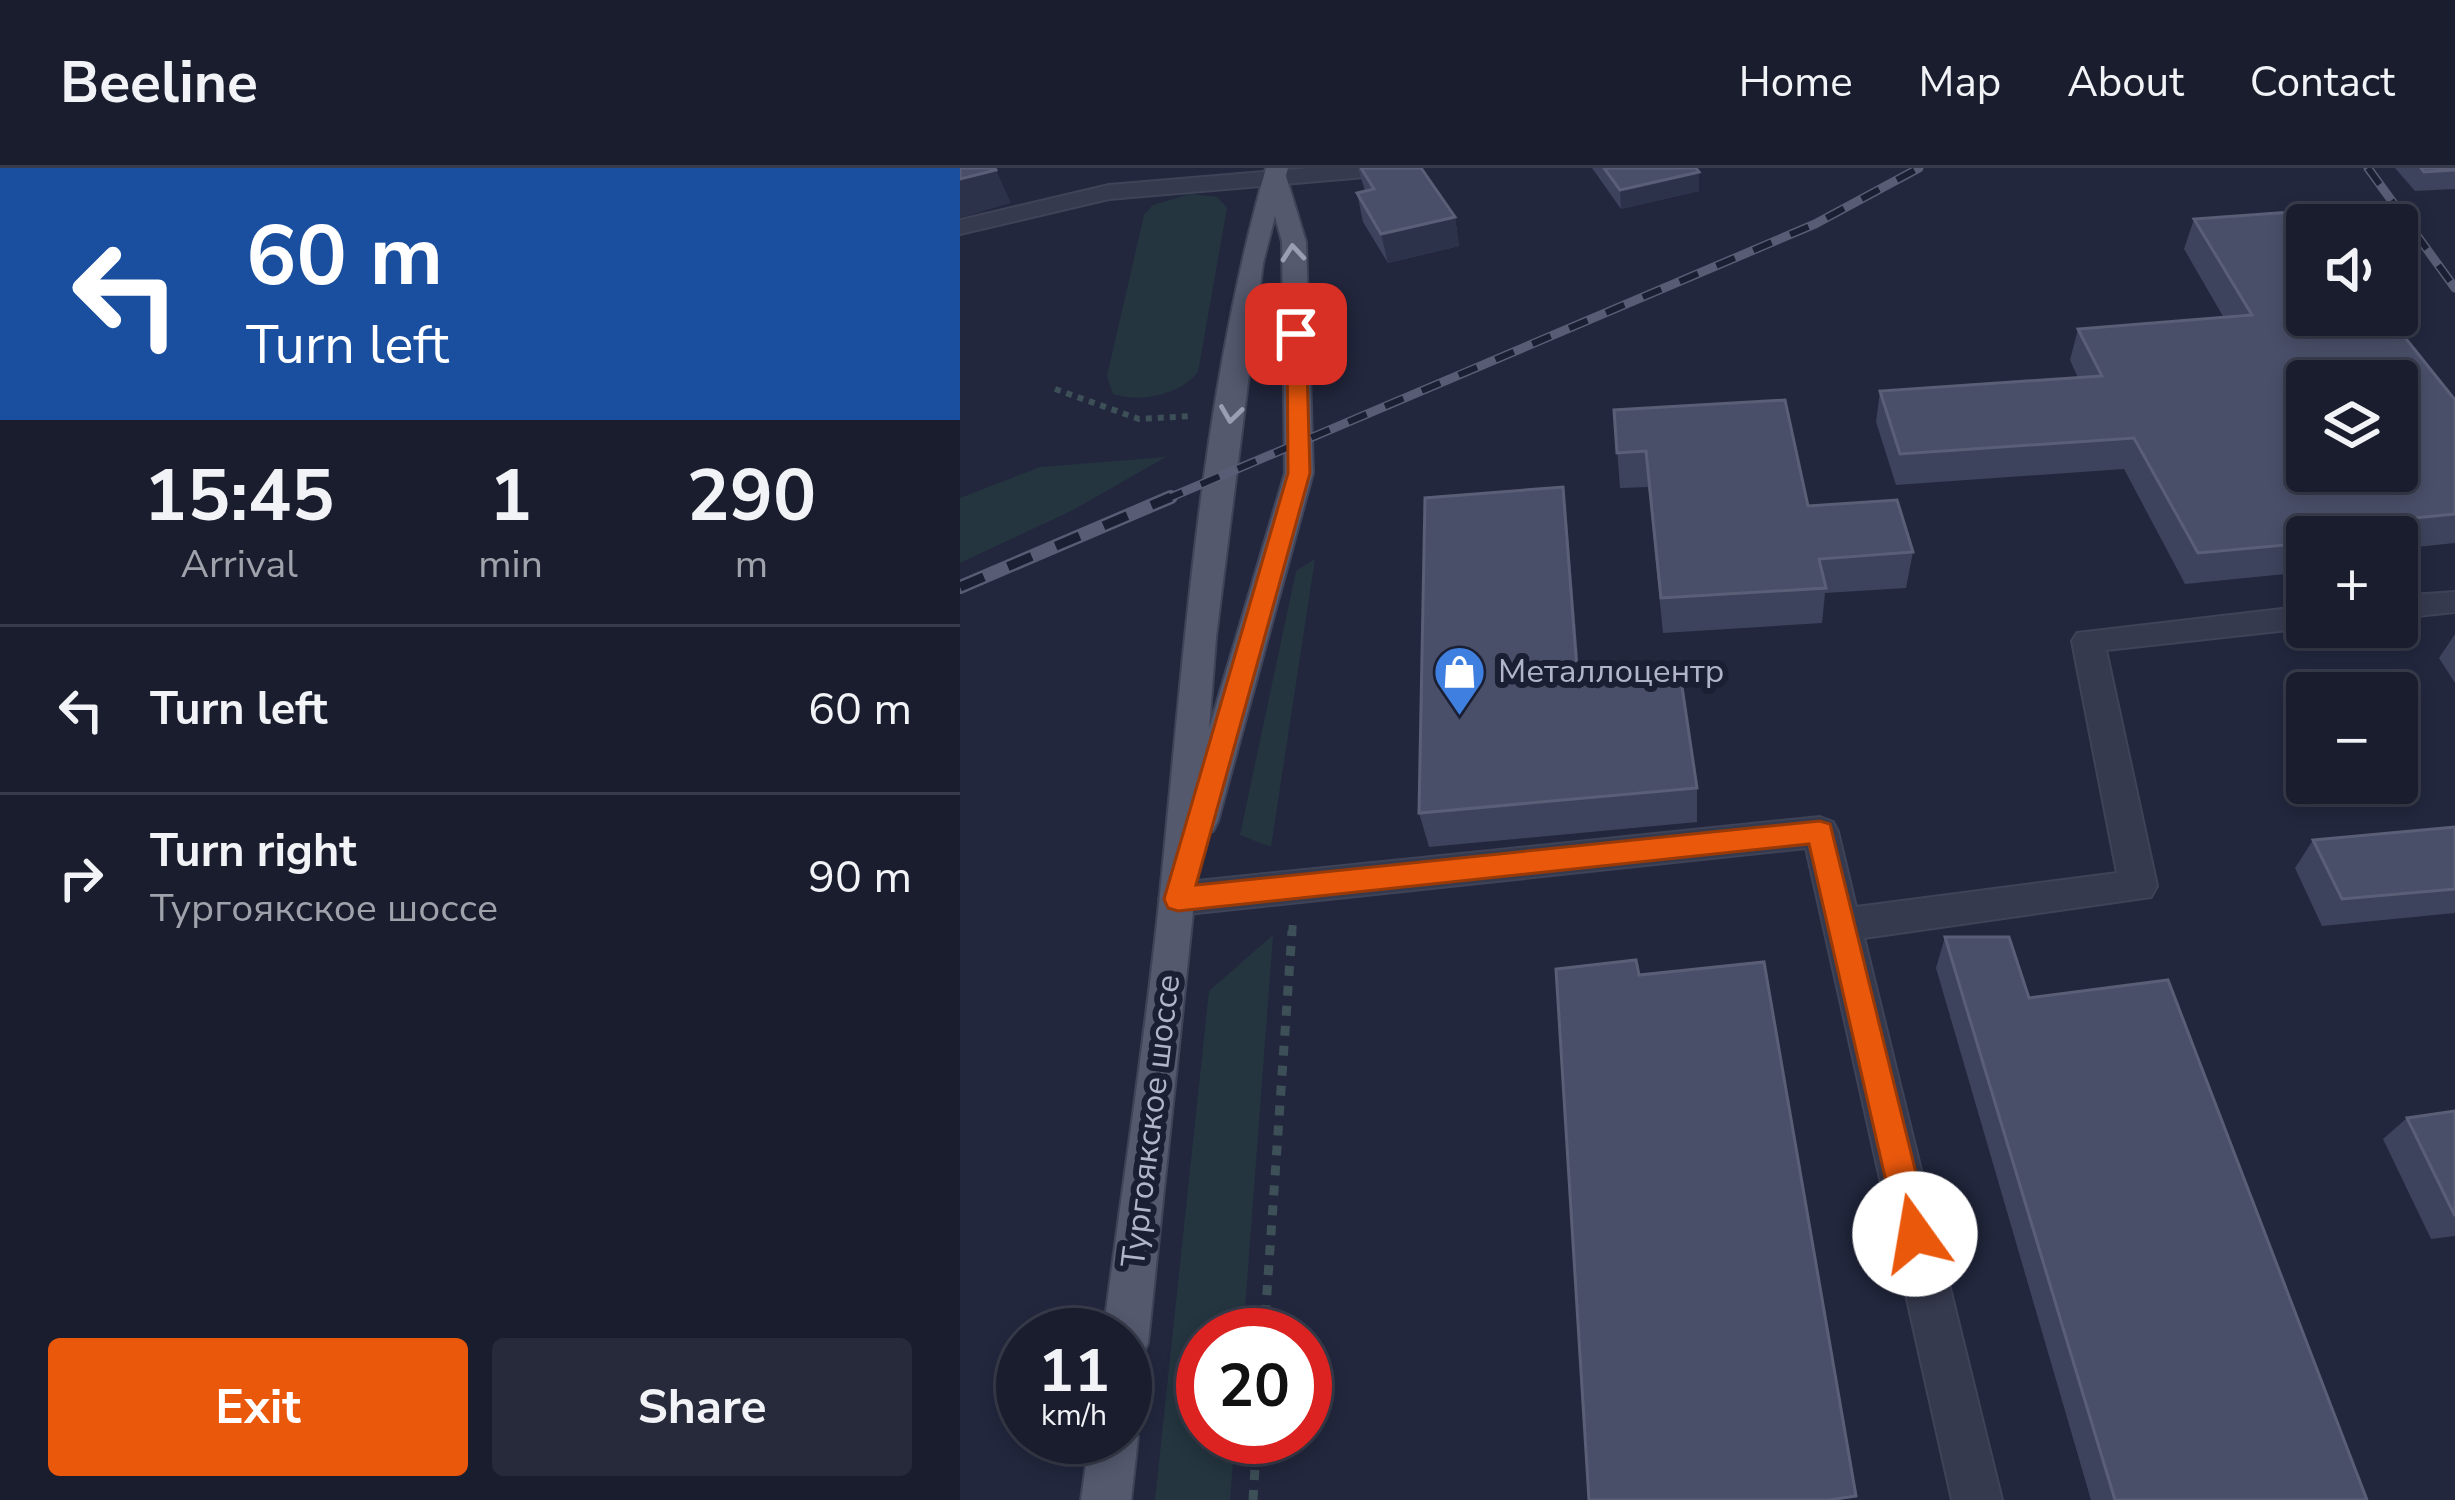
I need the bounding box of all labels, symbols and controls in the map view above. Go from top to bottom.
text: Beeline [60,44,258,122]
text: Home [1739,54,1852,111]
text: Map [1918,54,2001,111]
text: About [2067,54,2184,111]
text: Contact [2250,54,2395,111]
text: 60 m [246,199,443,314]
map controls [2286,204,2418,804]
button: sound [2286,204,2418,336]
icon: left [48,216,204,372]
one-way arrow [1281,244,1307,263]
pin [1245,283,1347,385]
icon: arrive [1263,301,1329,367]
text: Turn left [246,308,449,382]
button: layers [2286,360,2418,492]
one-way arrow [1218,404,1244,424]
text: 15:45 [144,447,334,545]
text: 1 [489,447,532,545]
text: 290 [687,447,816,545]
button: + [2286,516,2418,648]
text: Arrival [180,538,298,591]
text: min [478,538,543,591]
text: m [735,538,768,591]
shop icon: Металлоцентр [1431,643,1487,717]
place label: Металлоцентр [1498,649,1724,694]
button: − [2286,672,2418,804]
icon: left [48,677,114,743]
text: Turn left [150,679,328,740]
text: 60 m [808,679,912,740]
text: Turn right [150,821,357,882]
icon: right [48,845,114,911]
text: 90 m [808,847,912,908]
text: Тургоякское шоссе [150,882,498,935]
street label: Тургоякское шоссе [1111,972,1191,1270]
position arrow [1852,1171,1978,1297]
speed limit sign: 20 [1176,1308,1332,1464]
text: 11 [1038,1330,1110,1412]
button: Exit [48,1338,468,1476]
button: Share [492,1338,912,1476]
text: km/h [1041,1395,1107,1436]

